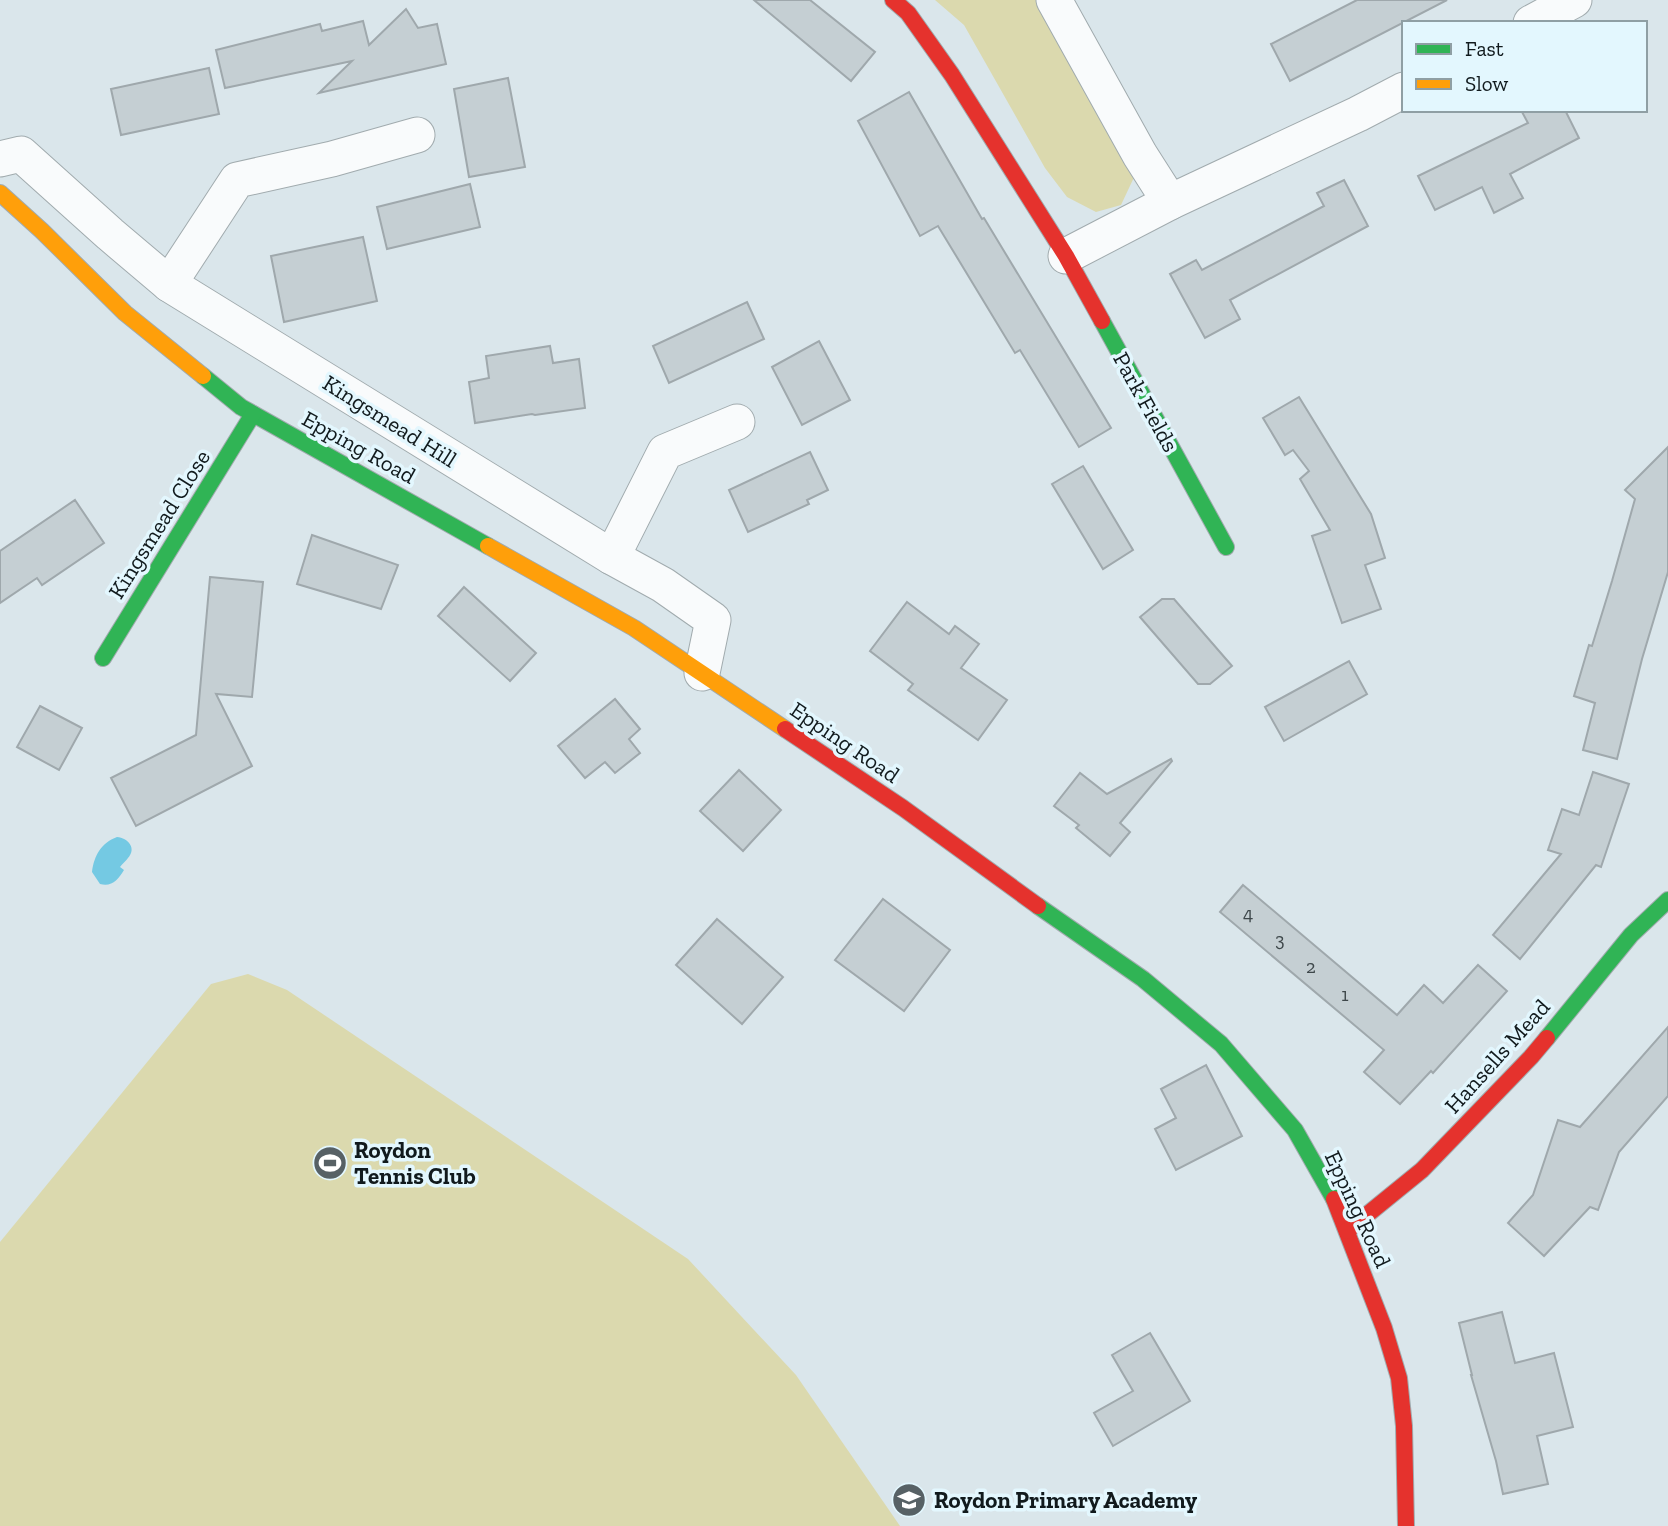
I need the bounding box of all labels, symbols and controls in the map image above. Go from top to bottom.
legend [1402,21,1647,112]
text: Fast [1465,36,1504,61]
text: Slow [1465,71,1508,96]
street label: Park Fields [1107,347,1185,457]
street label: Kingsmead Hill [318,369,462,473]
street label: Epping Road [297,404,421,490]
street label: Kingsmead Close [102,444,216,604]
street label: Epping Road [785,695,905,789]
house number: 4 [1243,902,1253,925]
house number: 3 [1275,928,1285,951]
house number: 2 [1306,955,1316,978]
house number: 1 [1341,983,1349,1006]
street label: Hansells Mead [1438,993,1556,1119]
place label: Roydon Tennis Club [354,1136,476,1190]
sports icon: Roydon Tennis Club [311,1144,349,1182]
street label: Epping Road [1319,1146,1397,1272]
school or university icon: Roydon Primary Academy [890,1481,928,1519]
place label: Roydon Primary Academy [934,1486,1198,1514]

